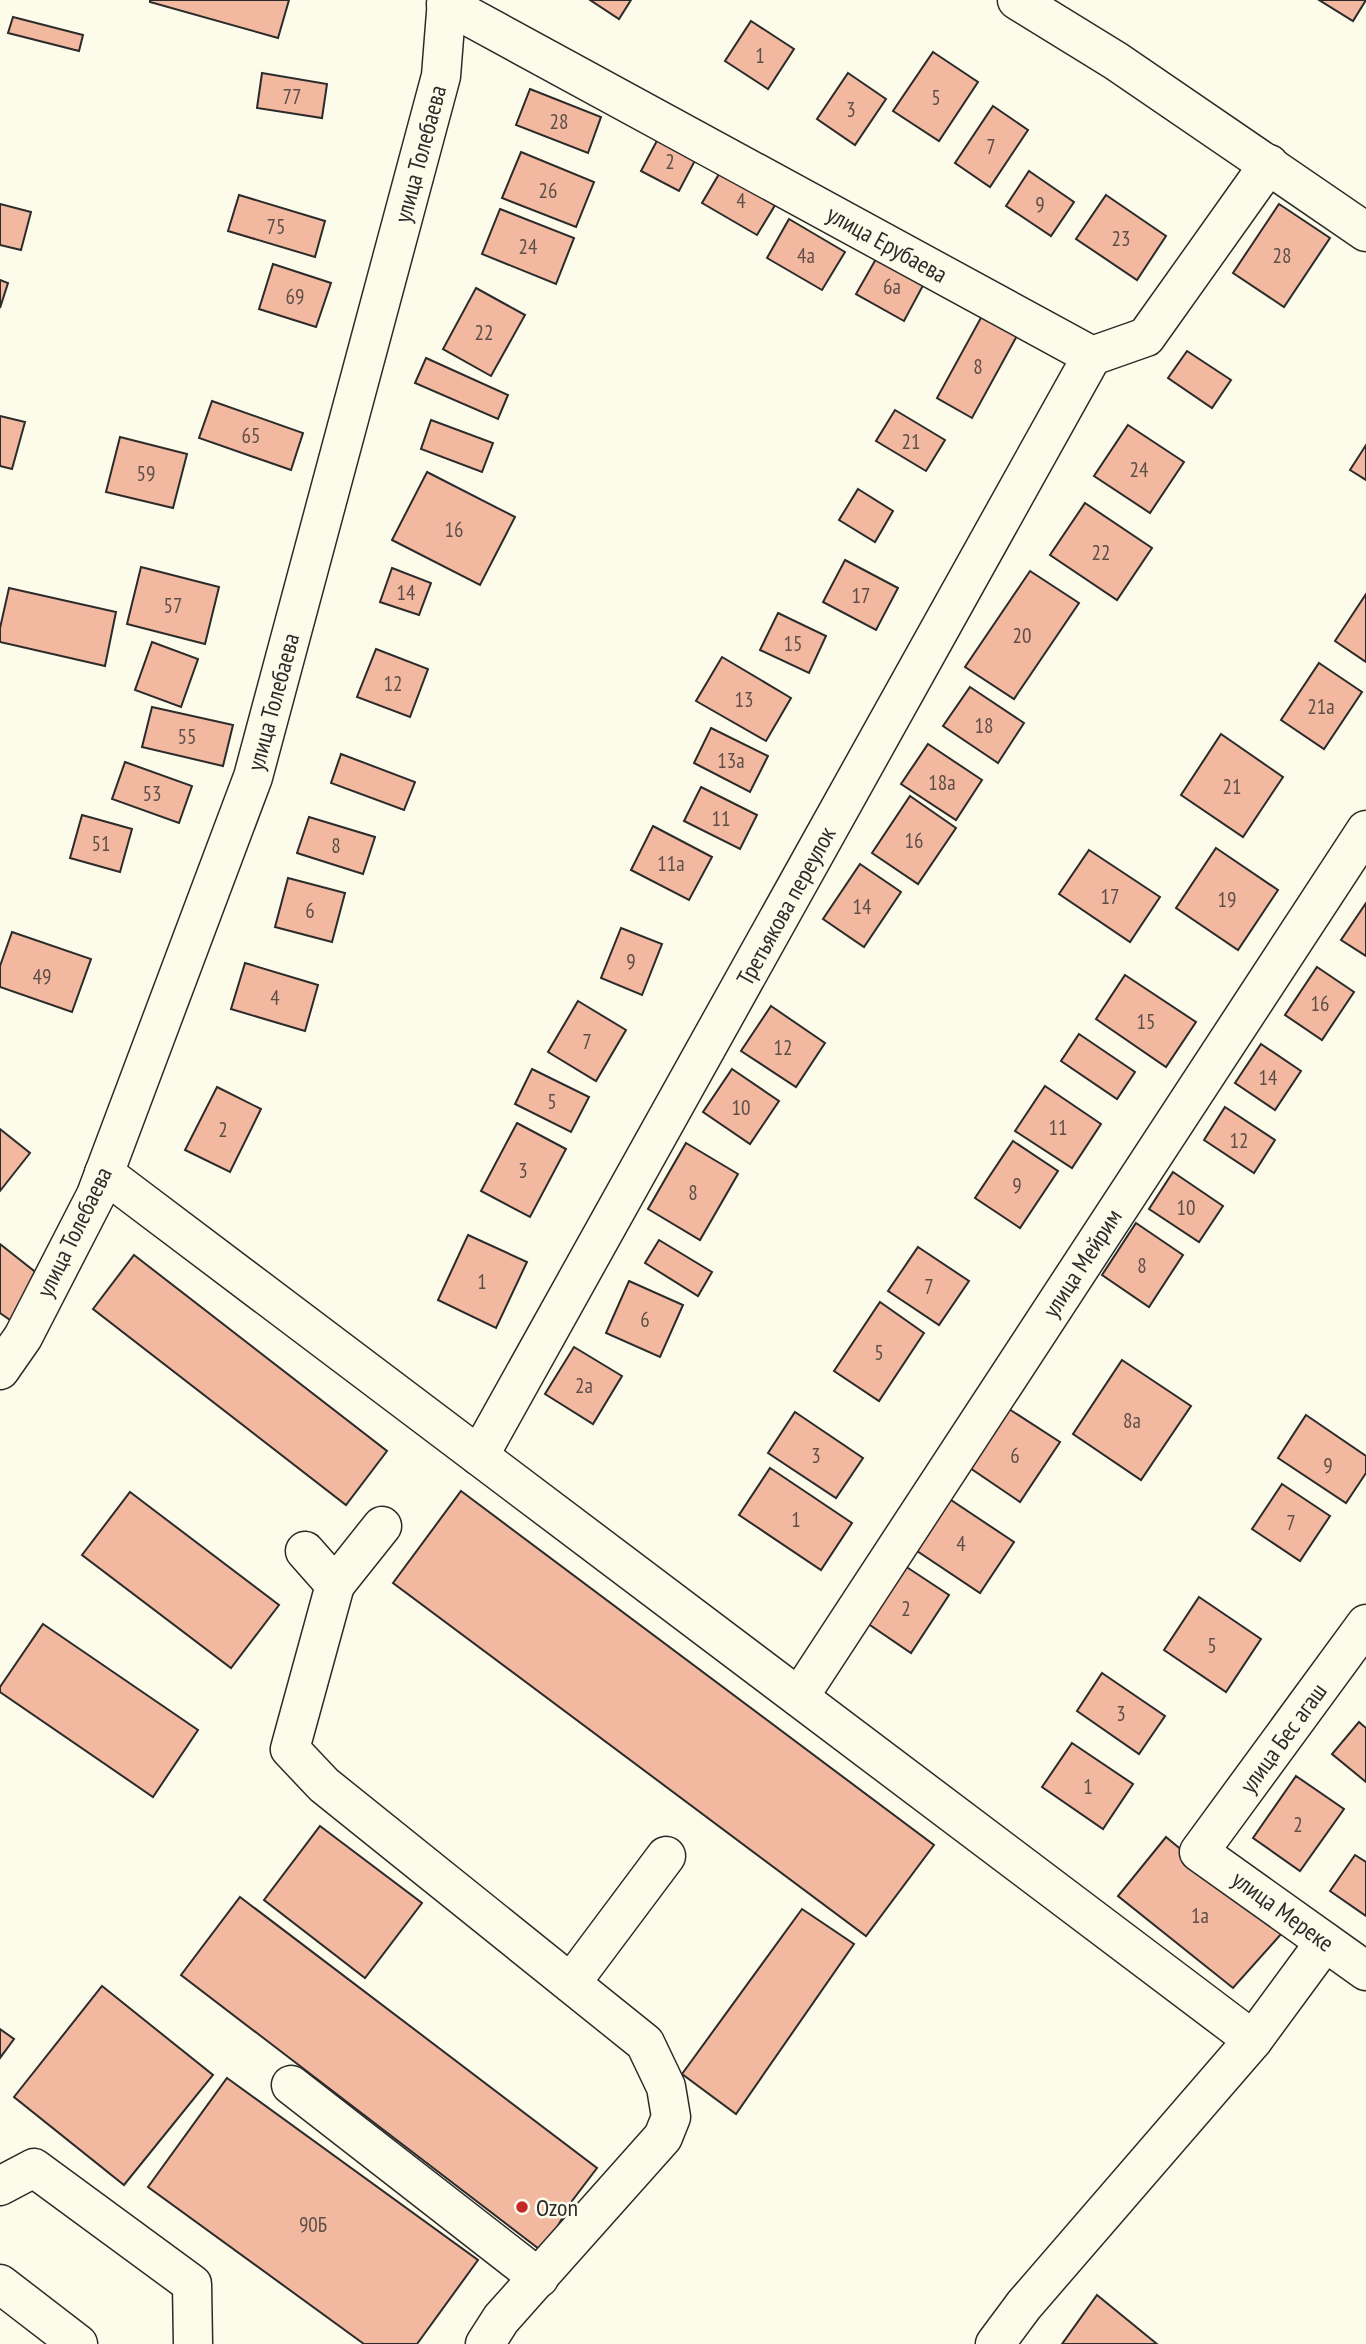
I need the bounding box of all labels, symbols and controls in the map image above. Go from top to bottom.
house number: 1 [755,42,765,69]
street label: улица Толебаева [387,82,453,226]
house number: 77 [283,83,301,110]
house number: 5 [931,84,941,111]
house number: 3 [846,96,856,123]
house number: 28 [550,108,568,135]
house number: 7 [986,133,996,160]
house number: 2 [665,148,675,175]
house number: 26 [539,177,557,204]
house number: 4 [736,187,746,214]
house number: 9 [1035,191,1045,218]
street label: улица Ерубаева [821,198,953,290]
house number: 75 [267,213,285,240]
house number: 23 [1112,225,1130,252]
house number: 24 [519,233,538,260]
house number: 4а [797,242,815,269]
house number: 28 [1273,242,1291,269]
house number: 6а [883,273,901,300]
house number: 69 [286,283,304,310]
house number: 22 [475,319,493,346]
house number: 8 [973,353,983,380]
house number: 65 [242,422,260,449]
house number: 21 [902,428,920,455]
house number: 24 [1130,456,1149,483]
house number: 59 [137,460,155,487]
house number: 16 [445,516,463,543]
house number: 22 [1092,539,1110,566]
house number: 14 [397,579,416,606]
house number: 17 [852,582,870,609]
house number: 57 [164,592,182,619]
house number: 20 [1013,622,1031,649]
street label: улица Толебаева [240,630,306,774]
house number: 15 [784,630,802,657]
house number: 12 [384,670,402,697]
house number: 13 [735,686,753,713]
house number: 21а [1307,693,1335,720]
house number: 18 [975,712,993,739]
house number: 55 [178,723,196,750]
house number: 13а [717,747,745,774]
house number: 18а [928,769,956,796]
house number: 21 [1223,773,1241,800]
house number: 53 [143,780,161,807]
house number: 11 [712,805,730,832]
street label: Третьякова переулок [729,820,843,991]
house number: 16 [905,827,923,854]
house number: 51 [92,830,110,857]
house number: 8 [331,832,341,859]
house number: 11а [657,850,685,877]
house number: 17 [1101,883,1119,910]
house number: 19 [1218,886,1236,913]
house number: 14 [853,893,872,920]
house number: 6 [305,897,315,924]
house number: 9 [626,948,636,975]
house number: 49 [33,963,51,990]
house number: 4 [270,984,280,1011]
house number: 16 [1311,990,1329,1017]
house number: 15 [1137,1008,1155,1035]
house number: 7 [582,1028,592,1055]
house number: 12 [774,1034,792,1061]
house number: 14 [1259,1064,1278,1091]
house number: 5 [547,1088,557,1115]
house number: 10 [732,1094,750,1121]
house number: 11 [1049,1114,1067,1141]
house number: 2 [218,1116,228,1143]
house number: 12 [1230,1127,1248,1154]
house number: 3 [518,1157,528,1184]
street label: улица Толебаева [29,1162,119,1302]
house number: 9 [1012,1172,1022,1199]
house number: 8 [688,1179,698,1206]
house number: 10 [1177,1194,1195,1221]
street label: улица Мейрим [1035,1203,1129,1323]
house number: 8 [1137,1252,1147,1279]
house number: 1 [477,1268,487,1295]
house number: 7 [924,1273,934,1300]
house number: 6 [640,1306,650,1333]
house number: 5 [874,1339,884,1366]
house number: 2а [575,1372,593,1399]
house number: 8а [1123,1407,1141,1434]
house number: 3 [811,1442,821,1469]
house number: 6 [1010,1442,1020,1469]
house number: 9 [1323,1452,1333,1479]
house number: 1 [791,1506,801,1533]
house number: 7 [1286,1509,1296,1536]
house number: 4 [956,1530,966,1557]
house number: 2 [901,1595,911,1622]
house number: 5 [1207,1632,1217,1659]
street label: улица Бес агаш [1233,1677,1333,1799]
house number: 3 [1116,1700,1126,1727]
house number: 1 [1083,1773,1093,1800]
house number: 2 [1293,1811,1303,1838]
street label: улица Мереке [1226,1864,1340,1958]
house number: 1а [1191,1902,1209,1929]
place label: Ozon [536,2192,578,2223]
marker: Ozon [514,2199,530,2215]
house number: 90Б [299,2211,327,2238]

